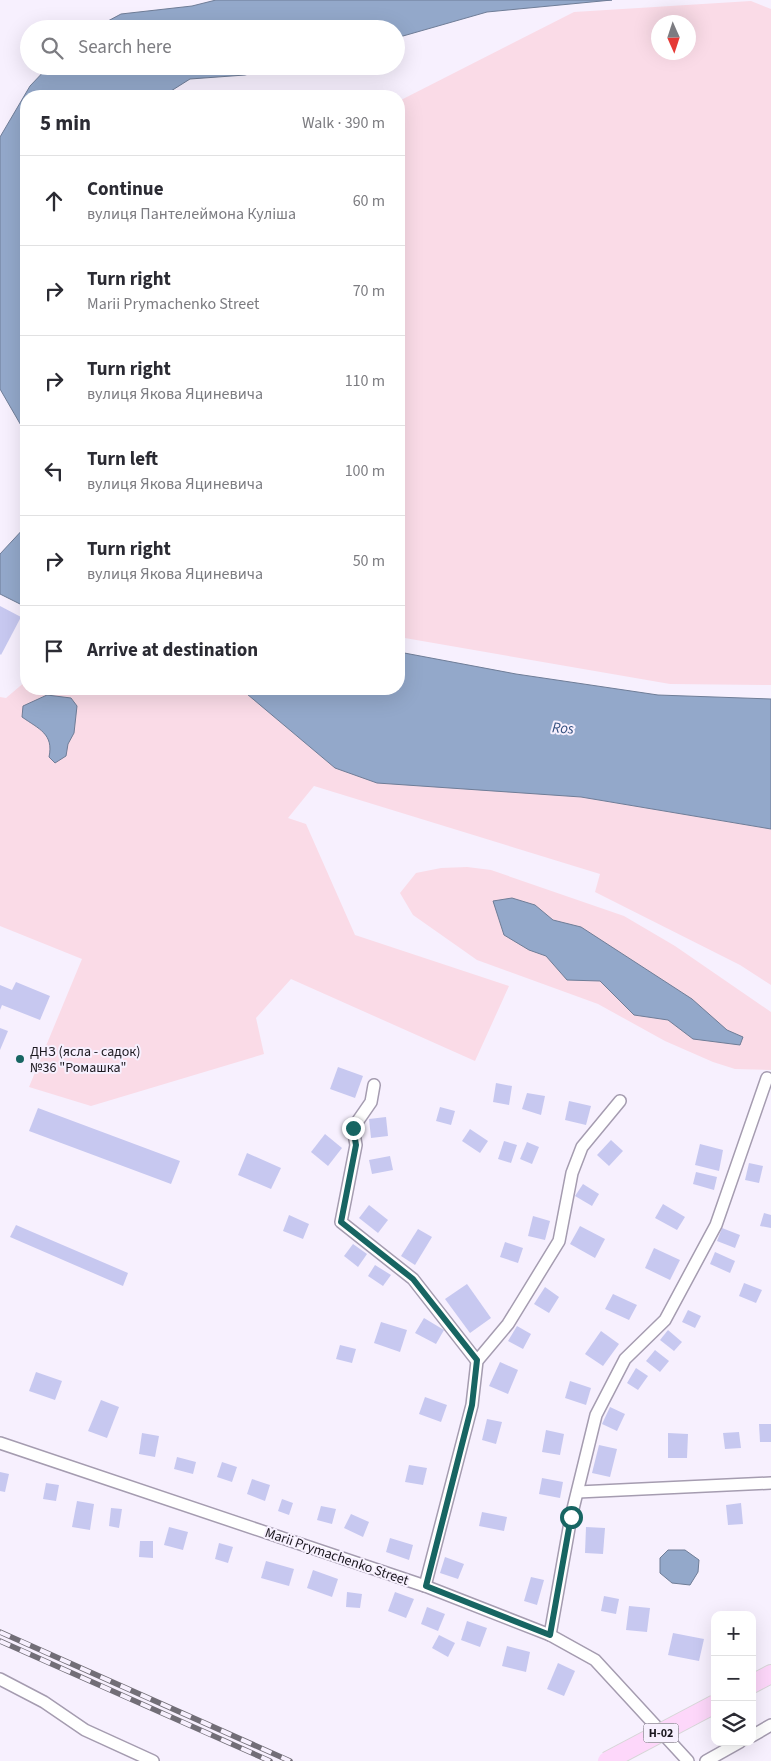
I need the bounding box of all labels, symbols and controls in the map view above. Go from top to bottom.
north arrow [651,15,696,60]
search box [20,20,405,75]
icon: search [38,34,66,62]
text: Search here [78,34,172,61]
text: 5 min [40,108,91,138]
text: Walk · 390 m [302,112,385,134]
text: Continue [87,176,164,203]
icon: ahead [40,187,68,215]
text: 60 m [353,190,385,212]
text: вулиця Пантелеймона Куліша [87,203,296,225]
text: Turn right [87,266,171,293]
icon: right [40,277,68,305]
text: 70 m [353,280,385,302]
text: Marii Prymachenko Street [87,293,259,315]
text: Turn right [87,356,171,383]
icon: right [40,367,68,395]
text: 110 m [345,370,385,392]
text: вулиця Якова Яциневича [87,383,263,405]
text: Turn left [87,446,158,473]
icon: left [40,457,68,485]
text: 100 m [345,460,385,482]
text: вулиця Якова Яциневича [87,473,263,495]
text: Turn right [87,536,171,563]
icon: right [40,547,68,575]
text: 50 m [353,550,385,572]
text: вулиця Якова Яциневича [87,563,263,585]
icon: arrive [40,637,68,665]
text: Arrive at destination [87,637,258,664]
water label: Ros [551,717,575,740]
place label: ДНЗ (ясла - садок) №36 "Ромашка" [30,1042,140,1078]
marker: ДНЗ (ясла - садок) №36 "Ромашка" [14,1053,26,1065]
route end [342,1117,365,1140]
route start [560,1506,583,1529]
street label: Marii Prymachenko Street [262,1523,412,1591]
map controls [711,1611,756,1746]
button: + [711,1611,756,1656]
button: − [711,1656,756,1701]
button: layers [711,1701,756,1746]
road number: Н-02 [644,1724,678,1742]

